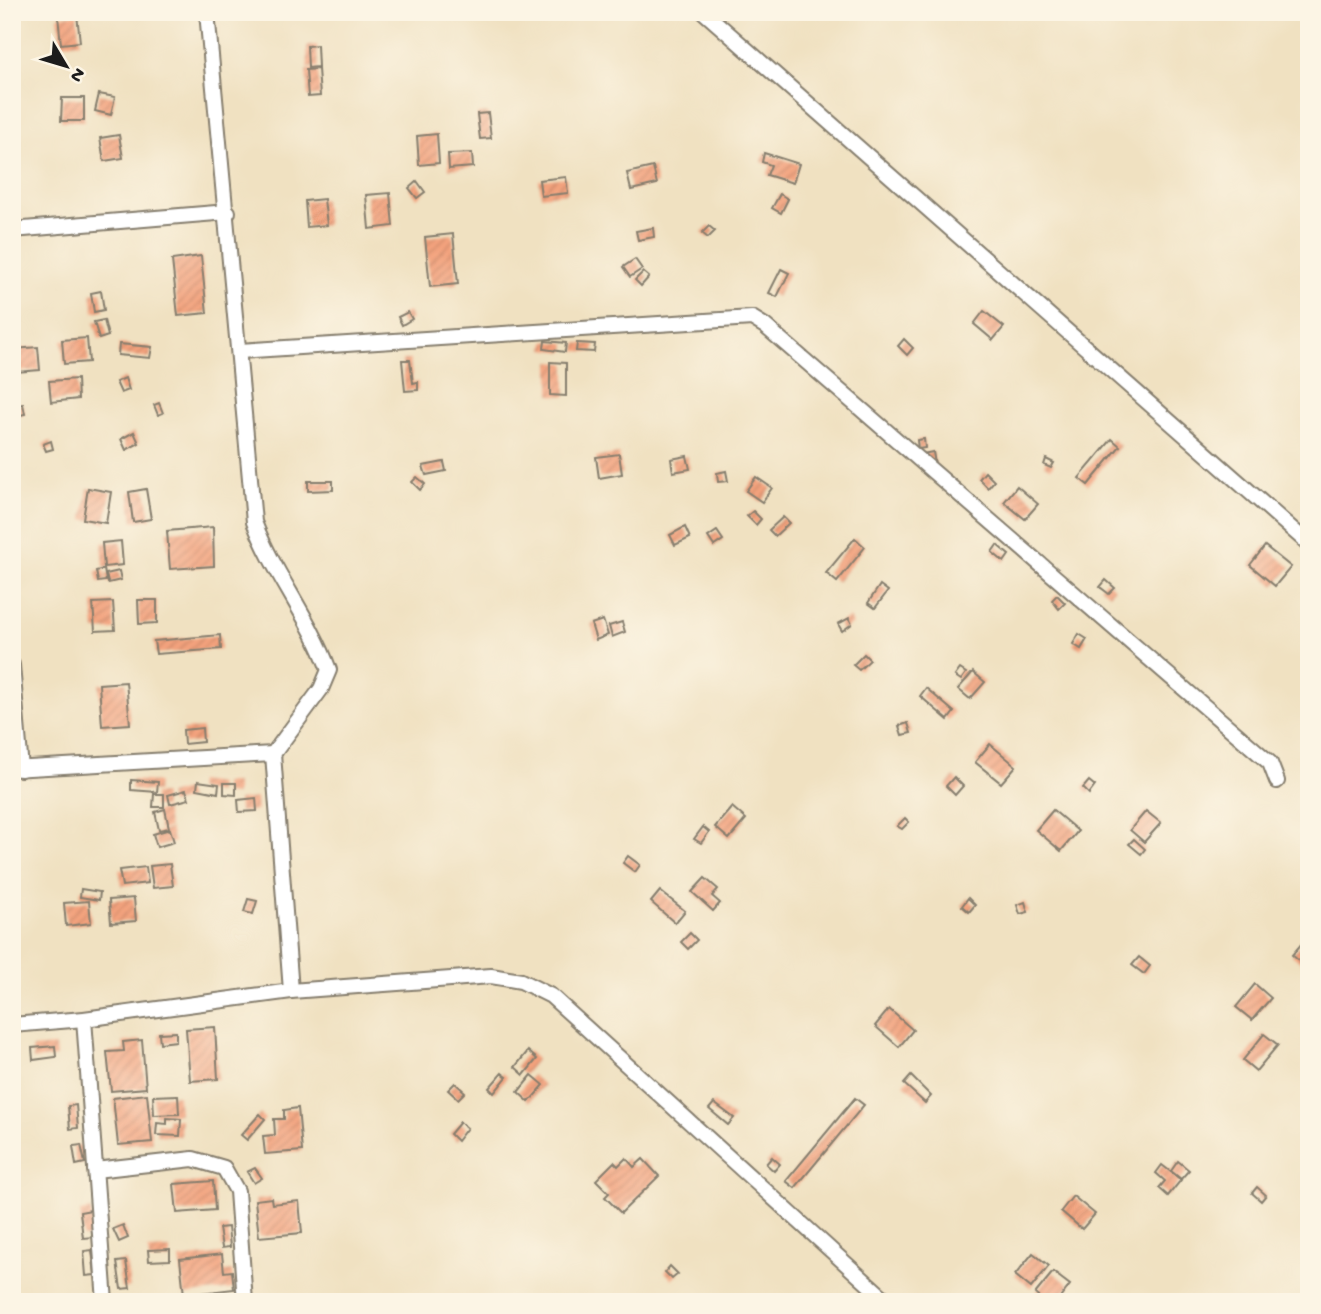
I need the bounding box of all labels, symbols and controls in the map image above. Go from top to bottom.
north arrow [32,32,102,102]
text: N [64,62,90,86]

